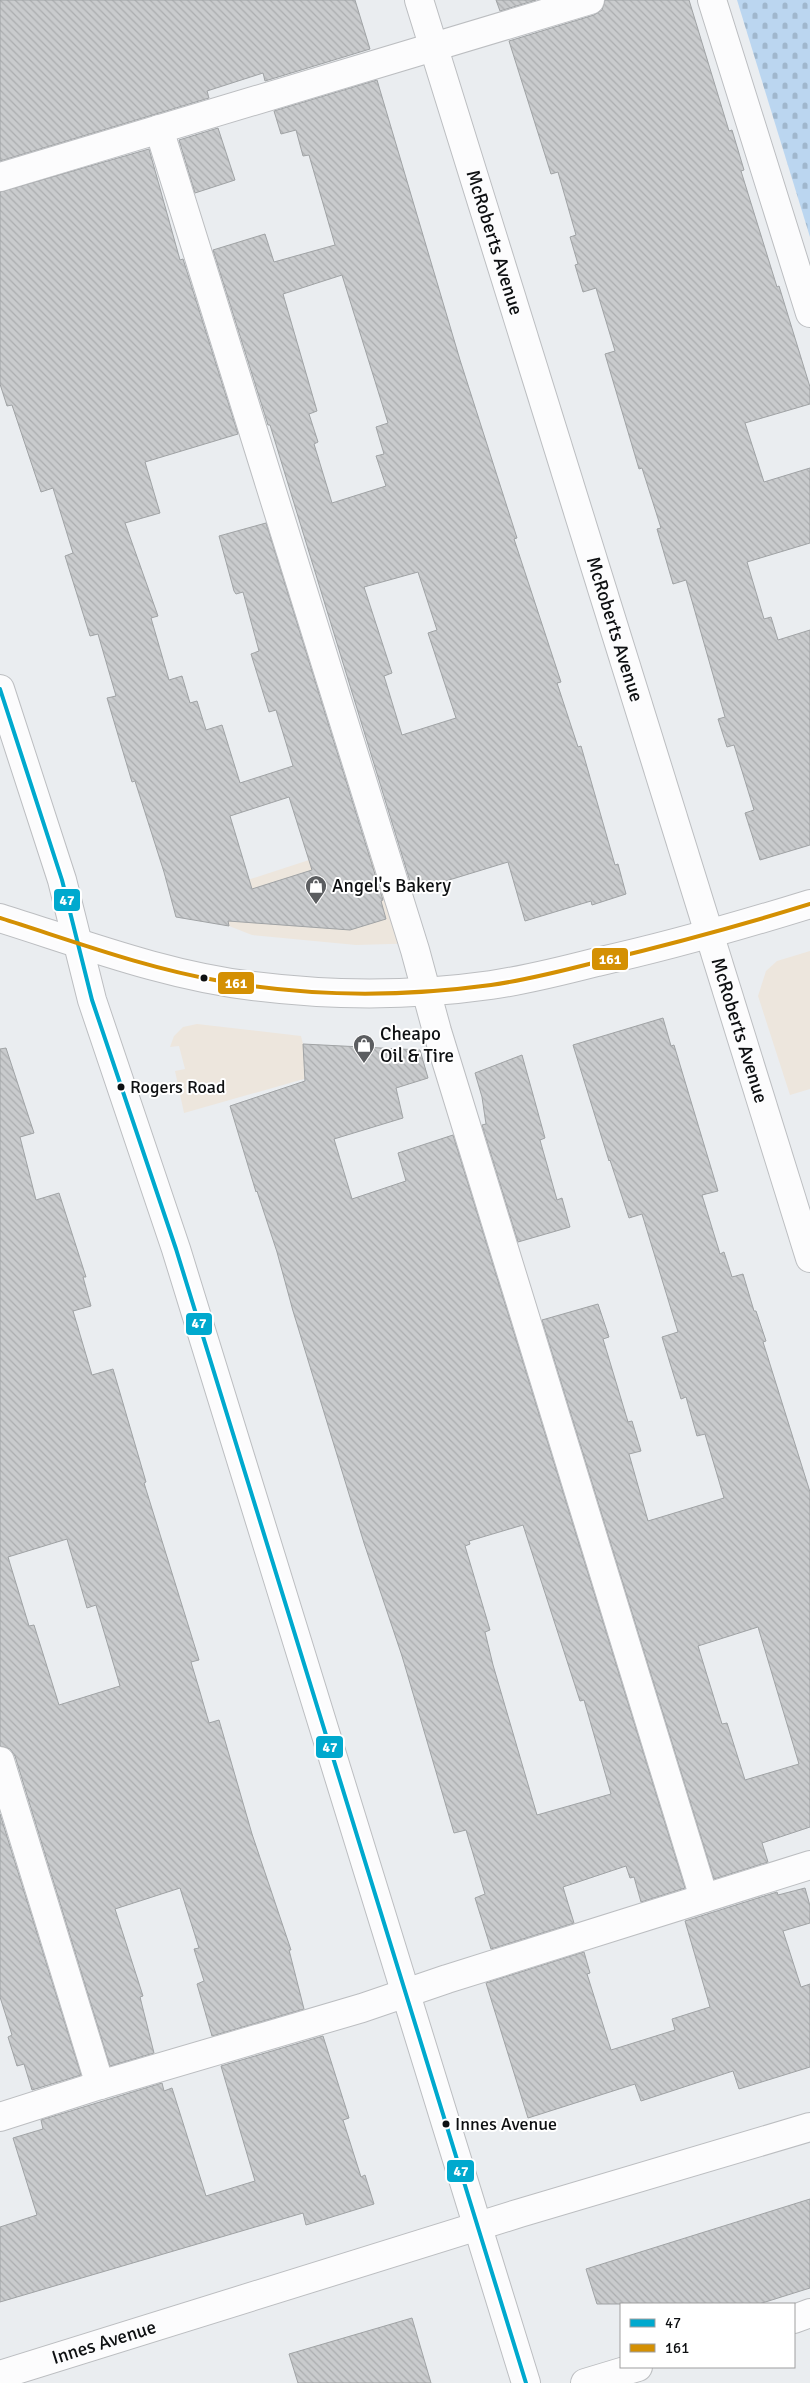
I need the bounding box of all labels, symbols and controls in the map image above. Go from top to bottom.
street label: McRoberts Avenue [461,167,528,318]
street label: McRoberts Avenue [581,554,648,705]
shop icon: Angel's Bakery [304,874,328,905]
place label: Angel's Bakery [332,874,451,898]
line badge: 47 [53,888,81,912]
text: 47 [59,892,75,909]
line badge: 161 [591,947,629,971]
text: 161 [599,951,622,968]
street label: McRoberts Avenue [705,955,773,1106]
line badge: 161 [217,971,255,995]
unlabelled marker [199,973,209,983]
text: 161 [225,975,248,992]
place label: Cheapo Oil & Tire [380,1022,454,1068]
shop icon: Cheapo Oil & Tire [352,1033,376,1064]
place label: Rogers Road [130,1076,225,1098]
marker: Rogers Road [116,1082,126,1092]
line badge: 47 [185,1312,213,1336]
text: 47 [191,1315,207,1332]
line badge: 47 [315,1735,344,1759]
text: 47 [322,1739,338,1756]
place label: Innes Avenue [455,2113,557,2135]
marker: Innes Avenue [441,2119,451,2129]
line badge: 47 [446,2159,475,2183]
text: 47 [453,2163,469,2180]
legend [620,2303,795,2368]
text: 47 [665,2314,681,2332]
street label: Innes Avenue [49,2315,159,2370]
text: 161 [665,2339,689,2357]

